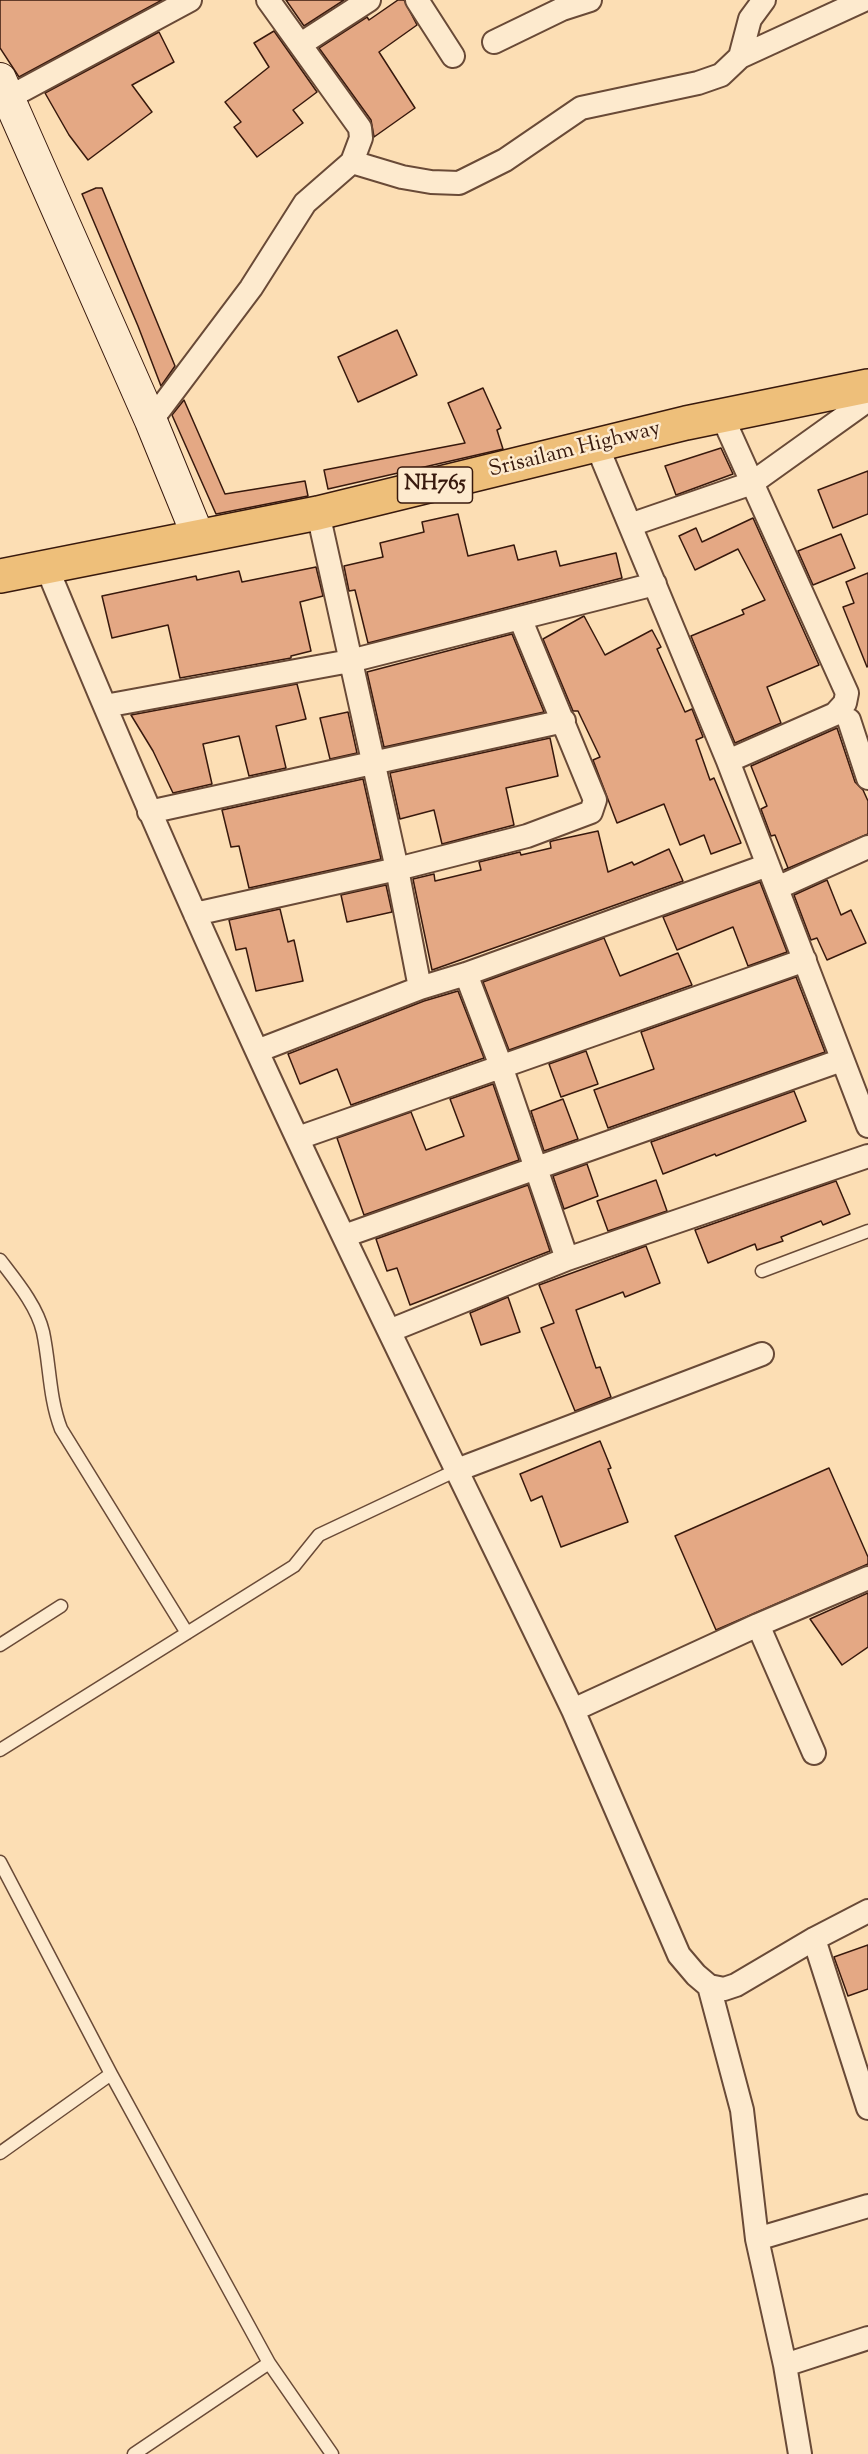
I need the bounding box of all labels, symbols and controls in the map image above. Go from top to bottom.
street label: Srisailam Highway [486,417,664,485]
road number: NH765 [398,467,472,503]

